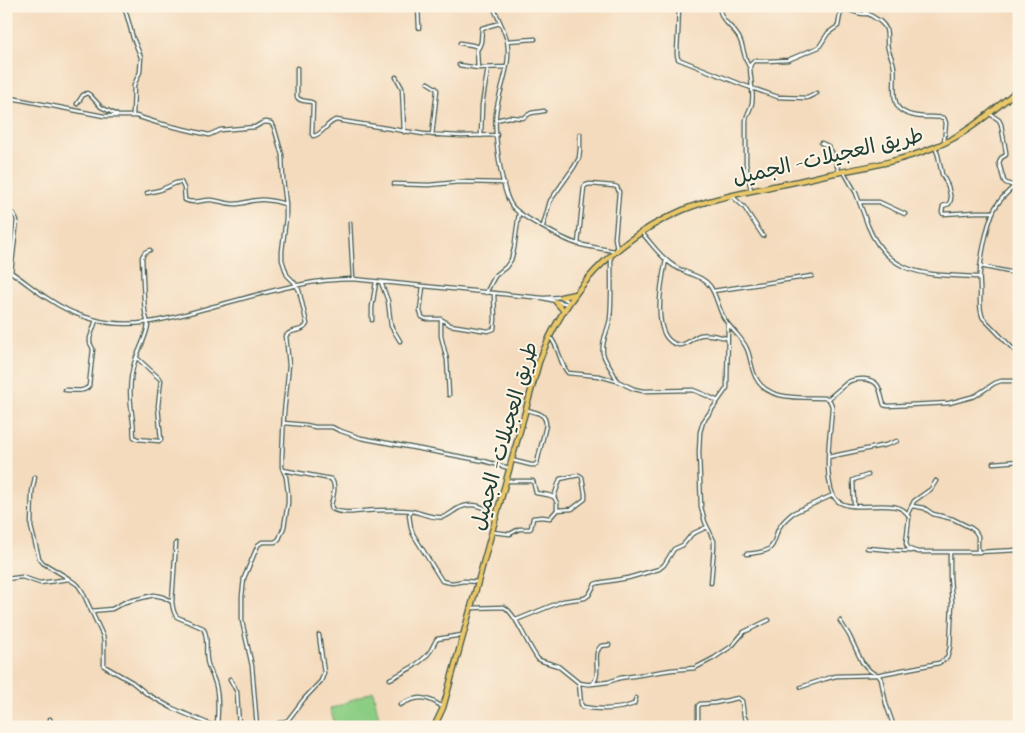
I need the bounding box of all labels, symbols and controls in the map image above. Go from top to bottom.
street label: طريق العجيلات- الجميل [730,121,927,195]
street label: طريق العجيلات- الجميل [465,339,547,534]

